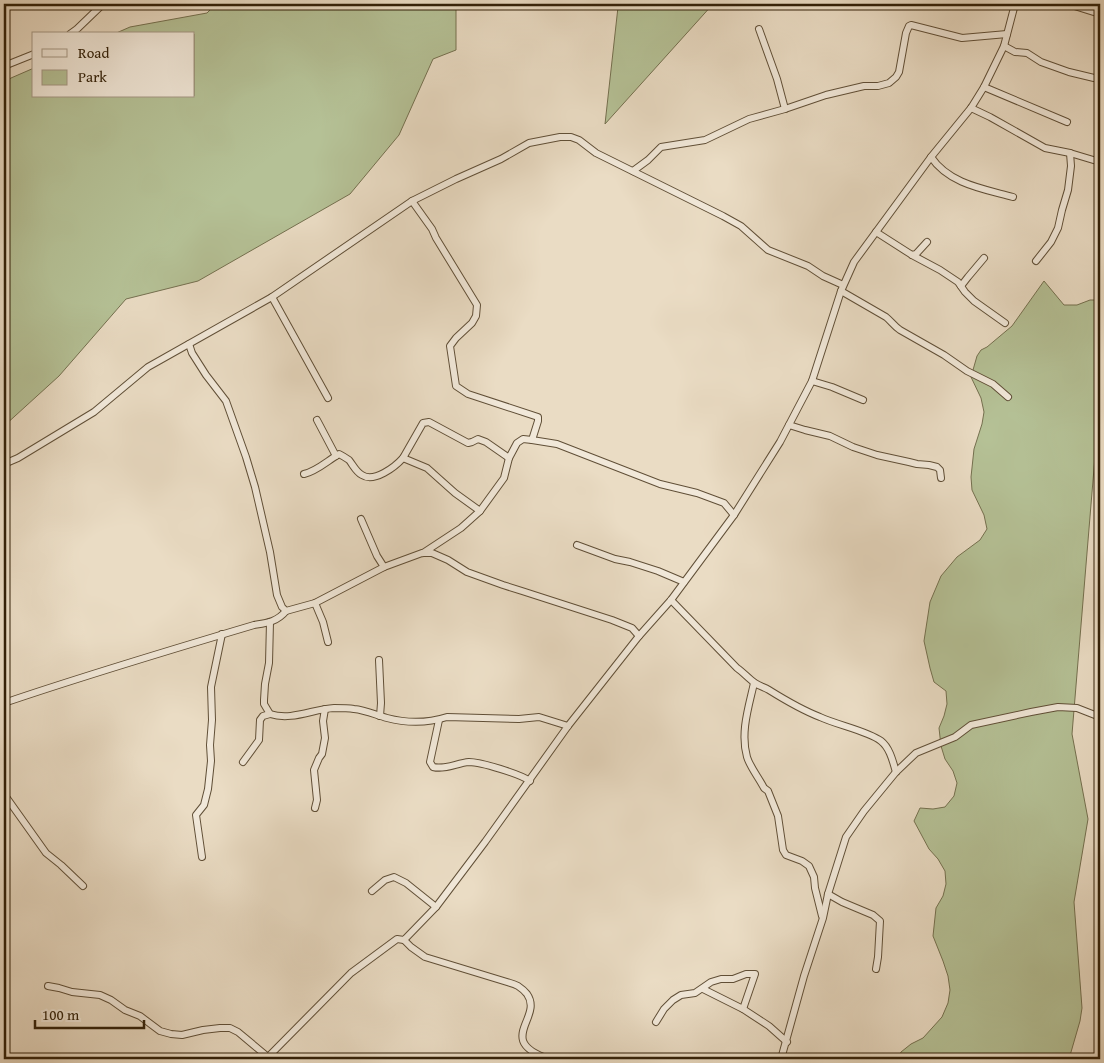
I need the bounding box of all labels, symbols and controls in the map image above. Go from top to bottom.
legend [32,32,195,98]
text: Road [78,42,109,63]
text: Park [78,66,107,87]
scale bar [35,998,144,1030]
text: 100 m [42,1004,80,1025]

